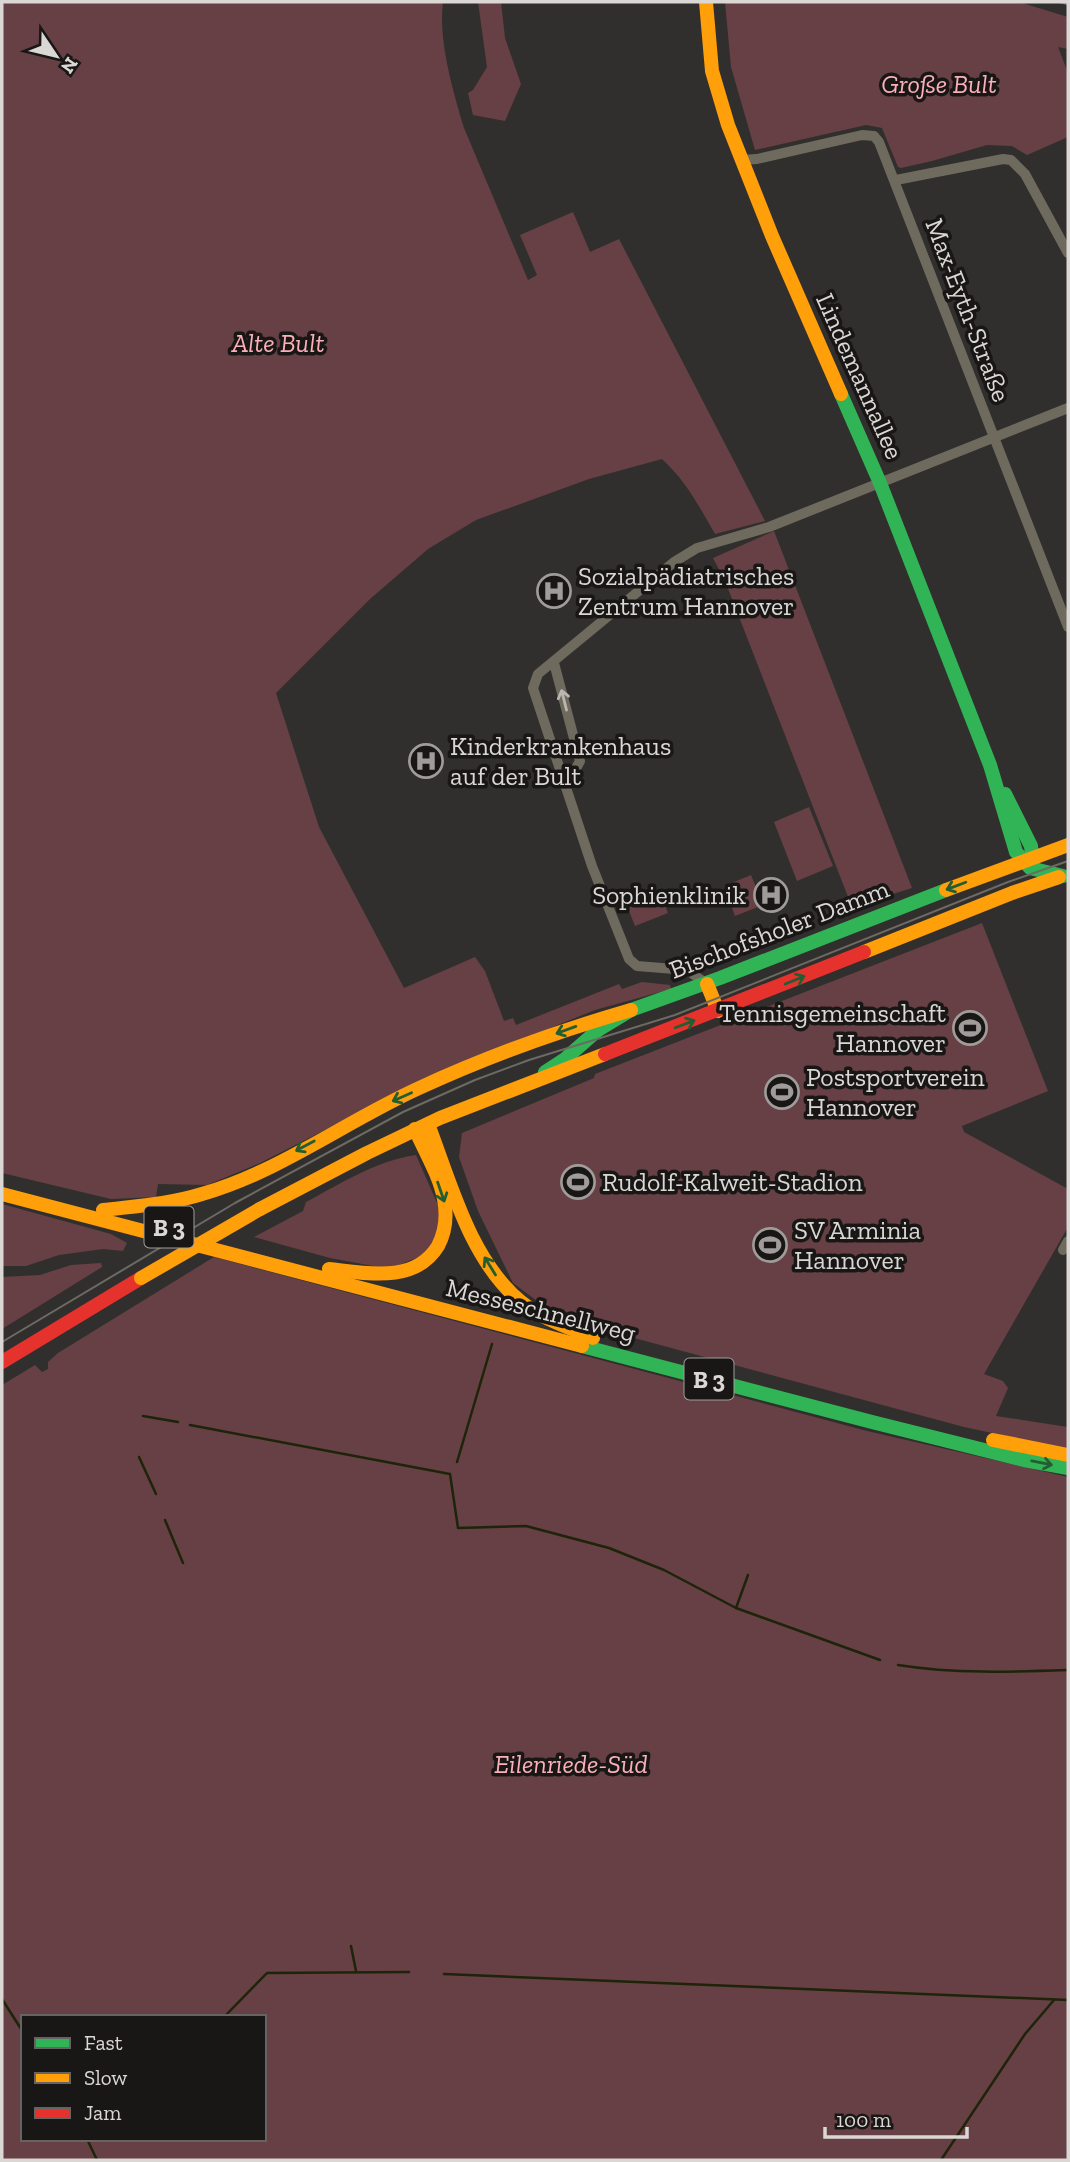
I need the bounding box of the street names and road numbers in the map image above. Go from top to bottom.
street label: Max-Eyth-Straße [918,214,1018,406]
street label: Lindemannallee [809,288,911,464]
street label: Bischofsholer Damm [664,872,894,986]
road number: B 3 [144,1206,194,1247]
street label: Messeschnellweg [443,1271,639,1349]
road number: B 3 [684,1358,734,1400]

